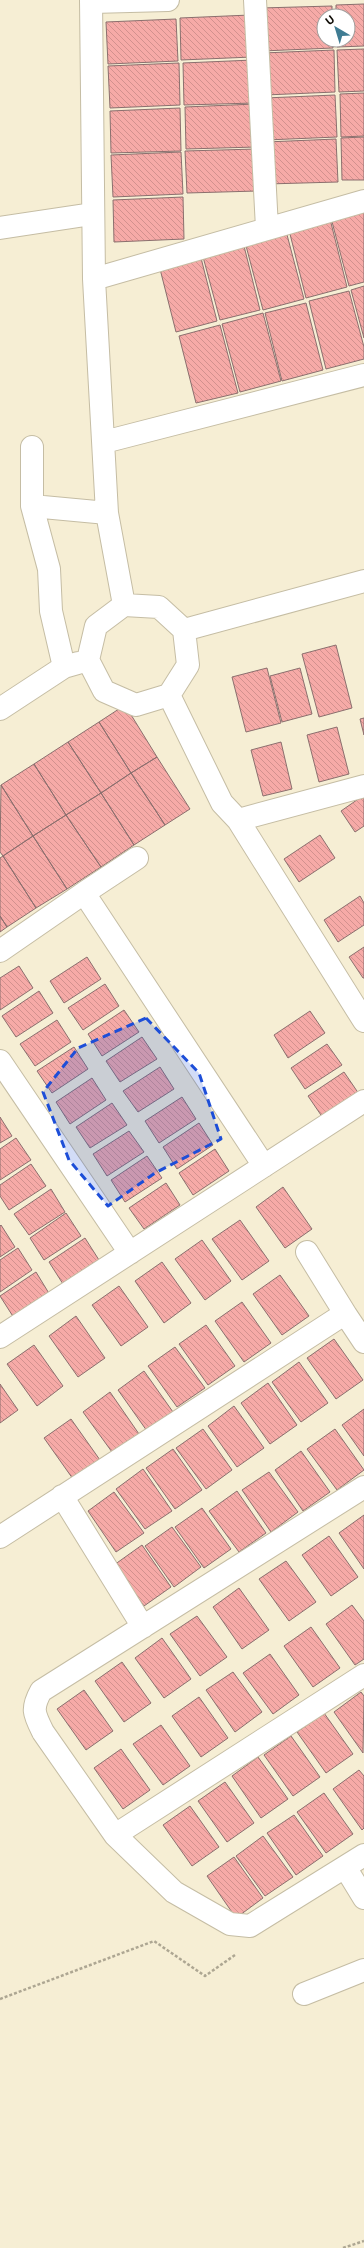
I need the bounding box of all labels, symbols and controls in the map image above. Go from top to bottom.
north arrow [316,8,356,48]
text: U [322,11,337,28]

